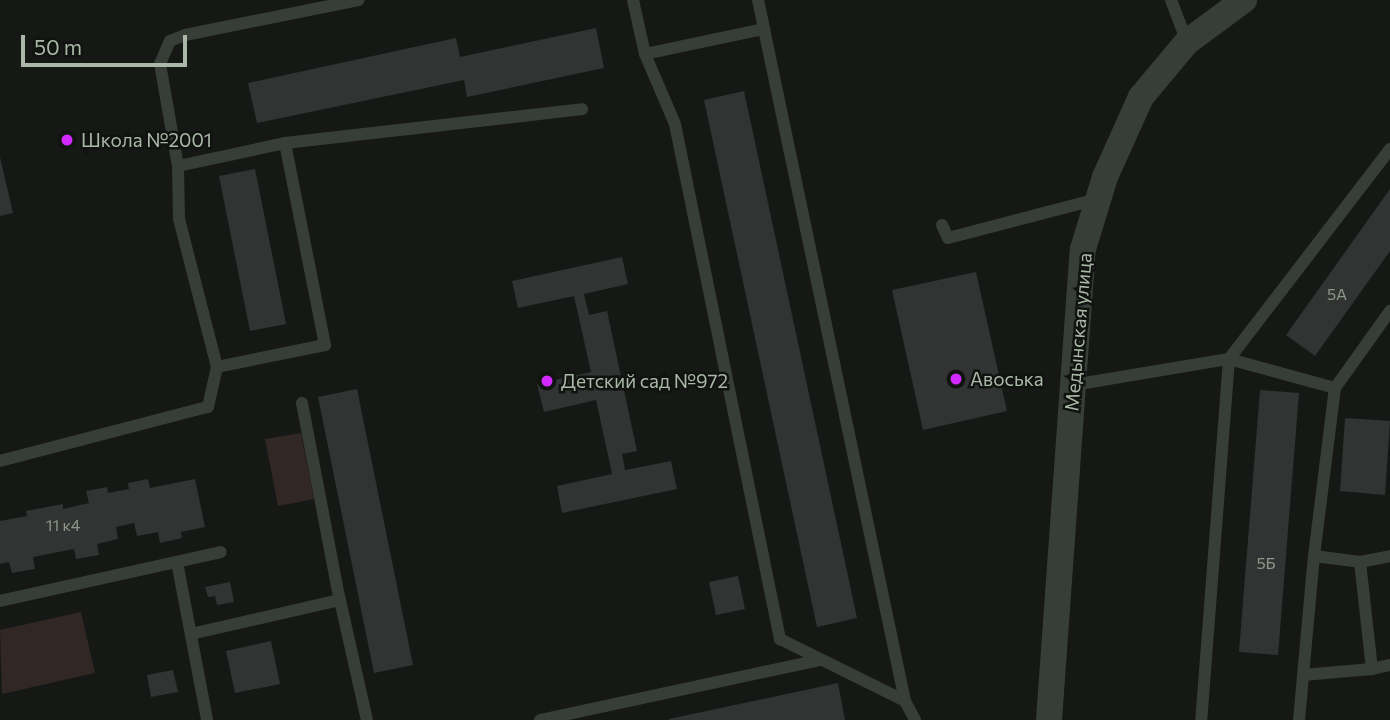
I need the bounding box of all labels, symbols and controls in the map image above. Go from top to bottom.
scale bar [24,21,191,65]
text: 50 m [34,34,82,59]
place label: Школа №2001 [81,129,212,151]
marker: Школа №2001 [59,132,75,148]
street label: Медынская улица [1060,252,1096,412]
house number: 5А [1327,284,1347,304]
place label: Авоська [970,368,1044,390]
place label: Детский сад №972 [561,370,728,392]
marker: Авоська [948,371,964,387]
marker: Детский сад №972 [539,373,555,389]
house number: 11 к4 [46,515,80,535]
house number: 5Б [1256,553,1276,573]

